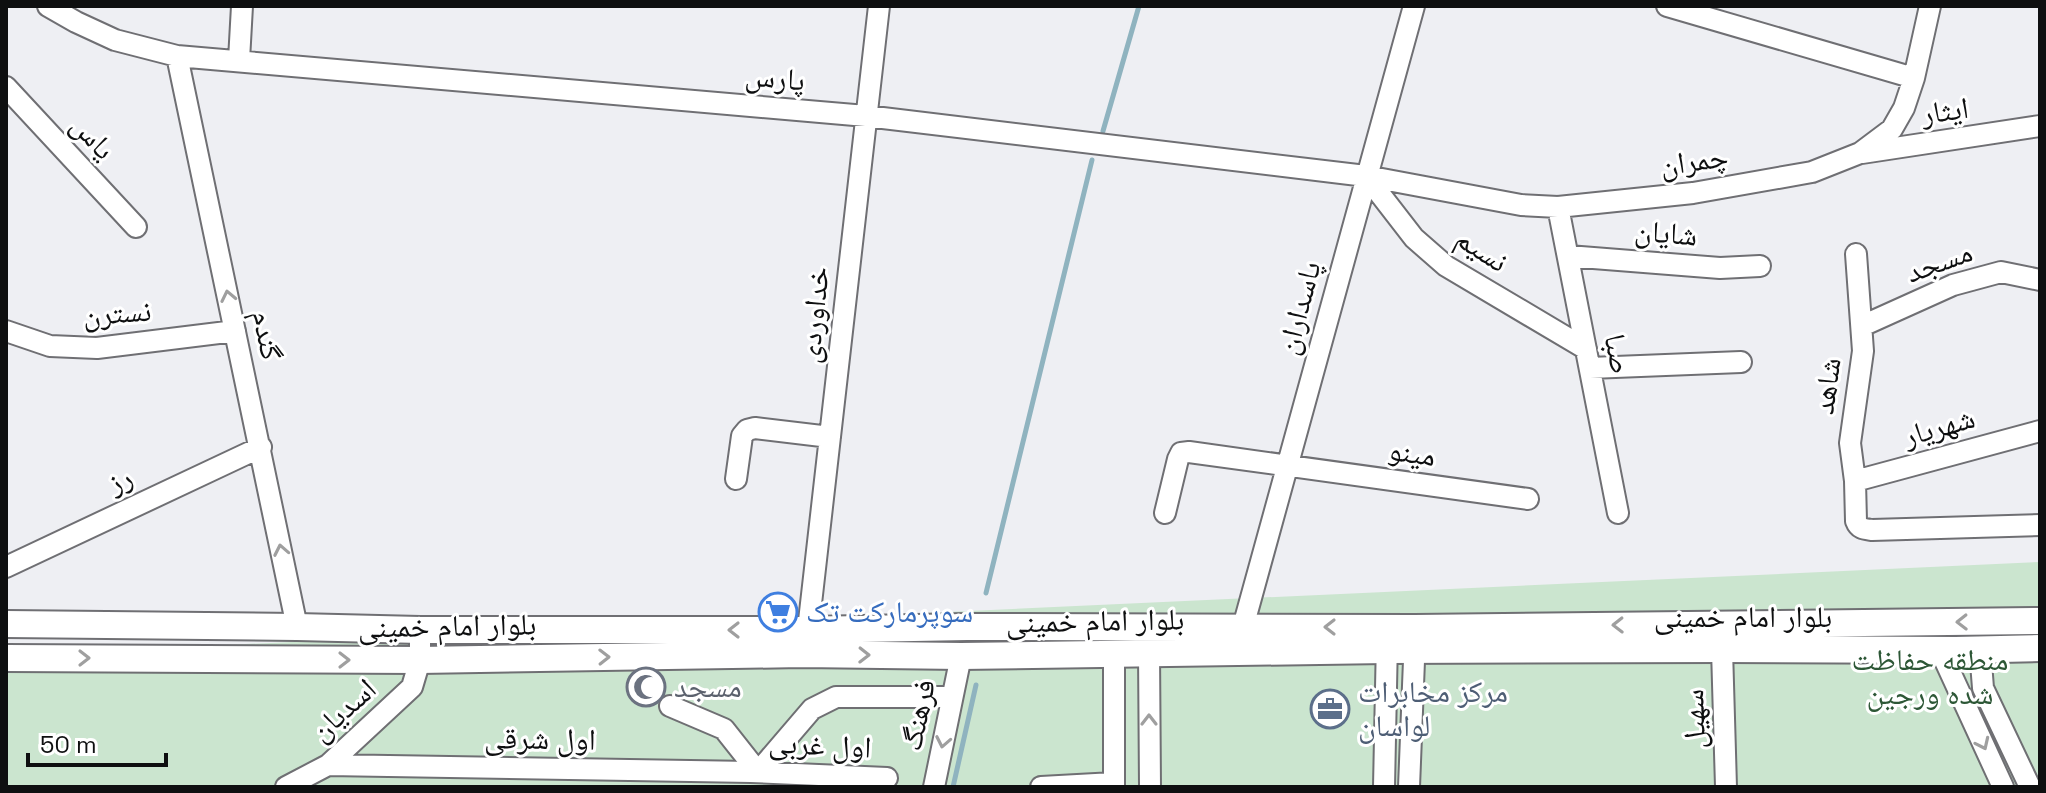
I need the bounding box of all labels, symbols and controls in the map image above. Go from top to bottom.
street label: پارس [744,55,807,100]
street label: ایثار [1918,88,1971,133]
street label: یاس [63,106,124,168]
street label: چمران [1657,136,1730,185]
street label: شایان [1633,210,1699,255]
street label: نسیم [1448,218,1516,282]
street label: مسجد [1900,232,1977,291]
street label: پاسداران [1267,257,1330,359]
street label: خداوردی [789,265,838,365]
one-way arrow [220,290,237,303]
street label: نسترن [81,291,153,334]
street label: گندم [243,306,292,363]
street label: صبا [1596,331,1641,377]
street label: شاهد [1803,355,1850,417]
street label: شهریار [1898,398,1979,456]
street label: مینو [1386,430,1438,475]
street label: رز [100,457,139,503]
one-way arrow [274,544,291,557]
supermarket icon: سوپرمارکت تک [757,591,799,633]
place label: سوپرمارکت تک [806,592,973,631]
street label: بلوار امام خمینی [1654,597,1832,636]
street label: بلوار امام خمینی [1005,599,1185,642]
street label: بلوار امام خمینی [357,604,537,647]
one-way arrow [1955,613,1968,631]
one-way arrow [1611,616,1624,634]
one-way arrow [1323,618,1336,636]
one-way arrow [727,621,740,639]
park label: منطقه حفاظت شده ورجین [1852,640,2008,713]
one-way arrow [858,646,871,664]
one-way arrow [598,648,611,666]
one-way arrow [78,649,91,667]
one-way arrow [338,651,351,668]
mosque icon: مسجد [625,666,667,708]
place label: مسجد [674,667,742,706]
street label: اسدیان [301,670,384,750]
place label: مرکز مخابرات لواسان [1358,672,1508,745]
street label: فرهنگ [891,676,944,754]
office icon: مرکز مخابرات لواسان [1309,688,1351,730]
street label: سهیل [1673,689,1714,750]
one-way arrow [1140,713,1158,726]
scale bar [28,717,166,767]
street label: اول شرقی [484,718,596,759]
street label: اول غربی [768,722,872,767]
text: 50 m [40,729,97,760]
one-way arrow [935,735,952,748]
one-way arrow [1973,736,1989,750]

